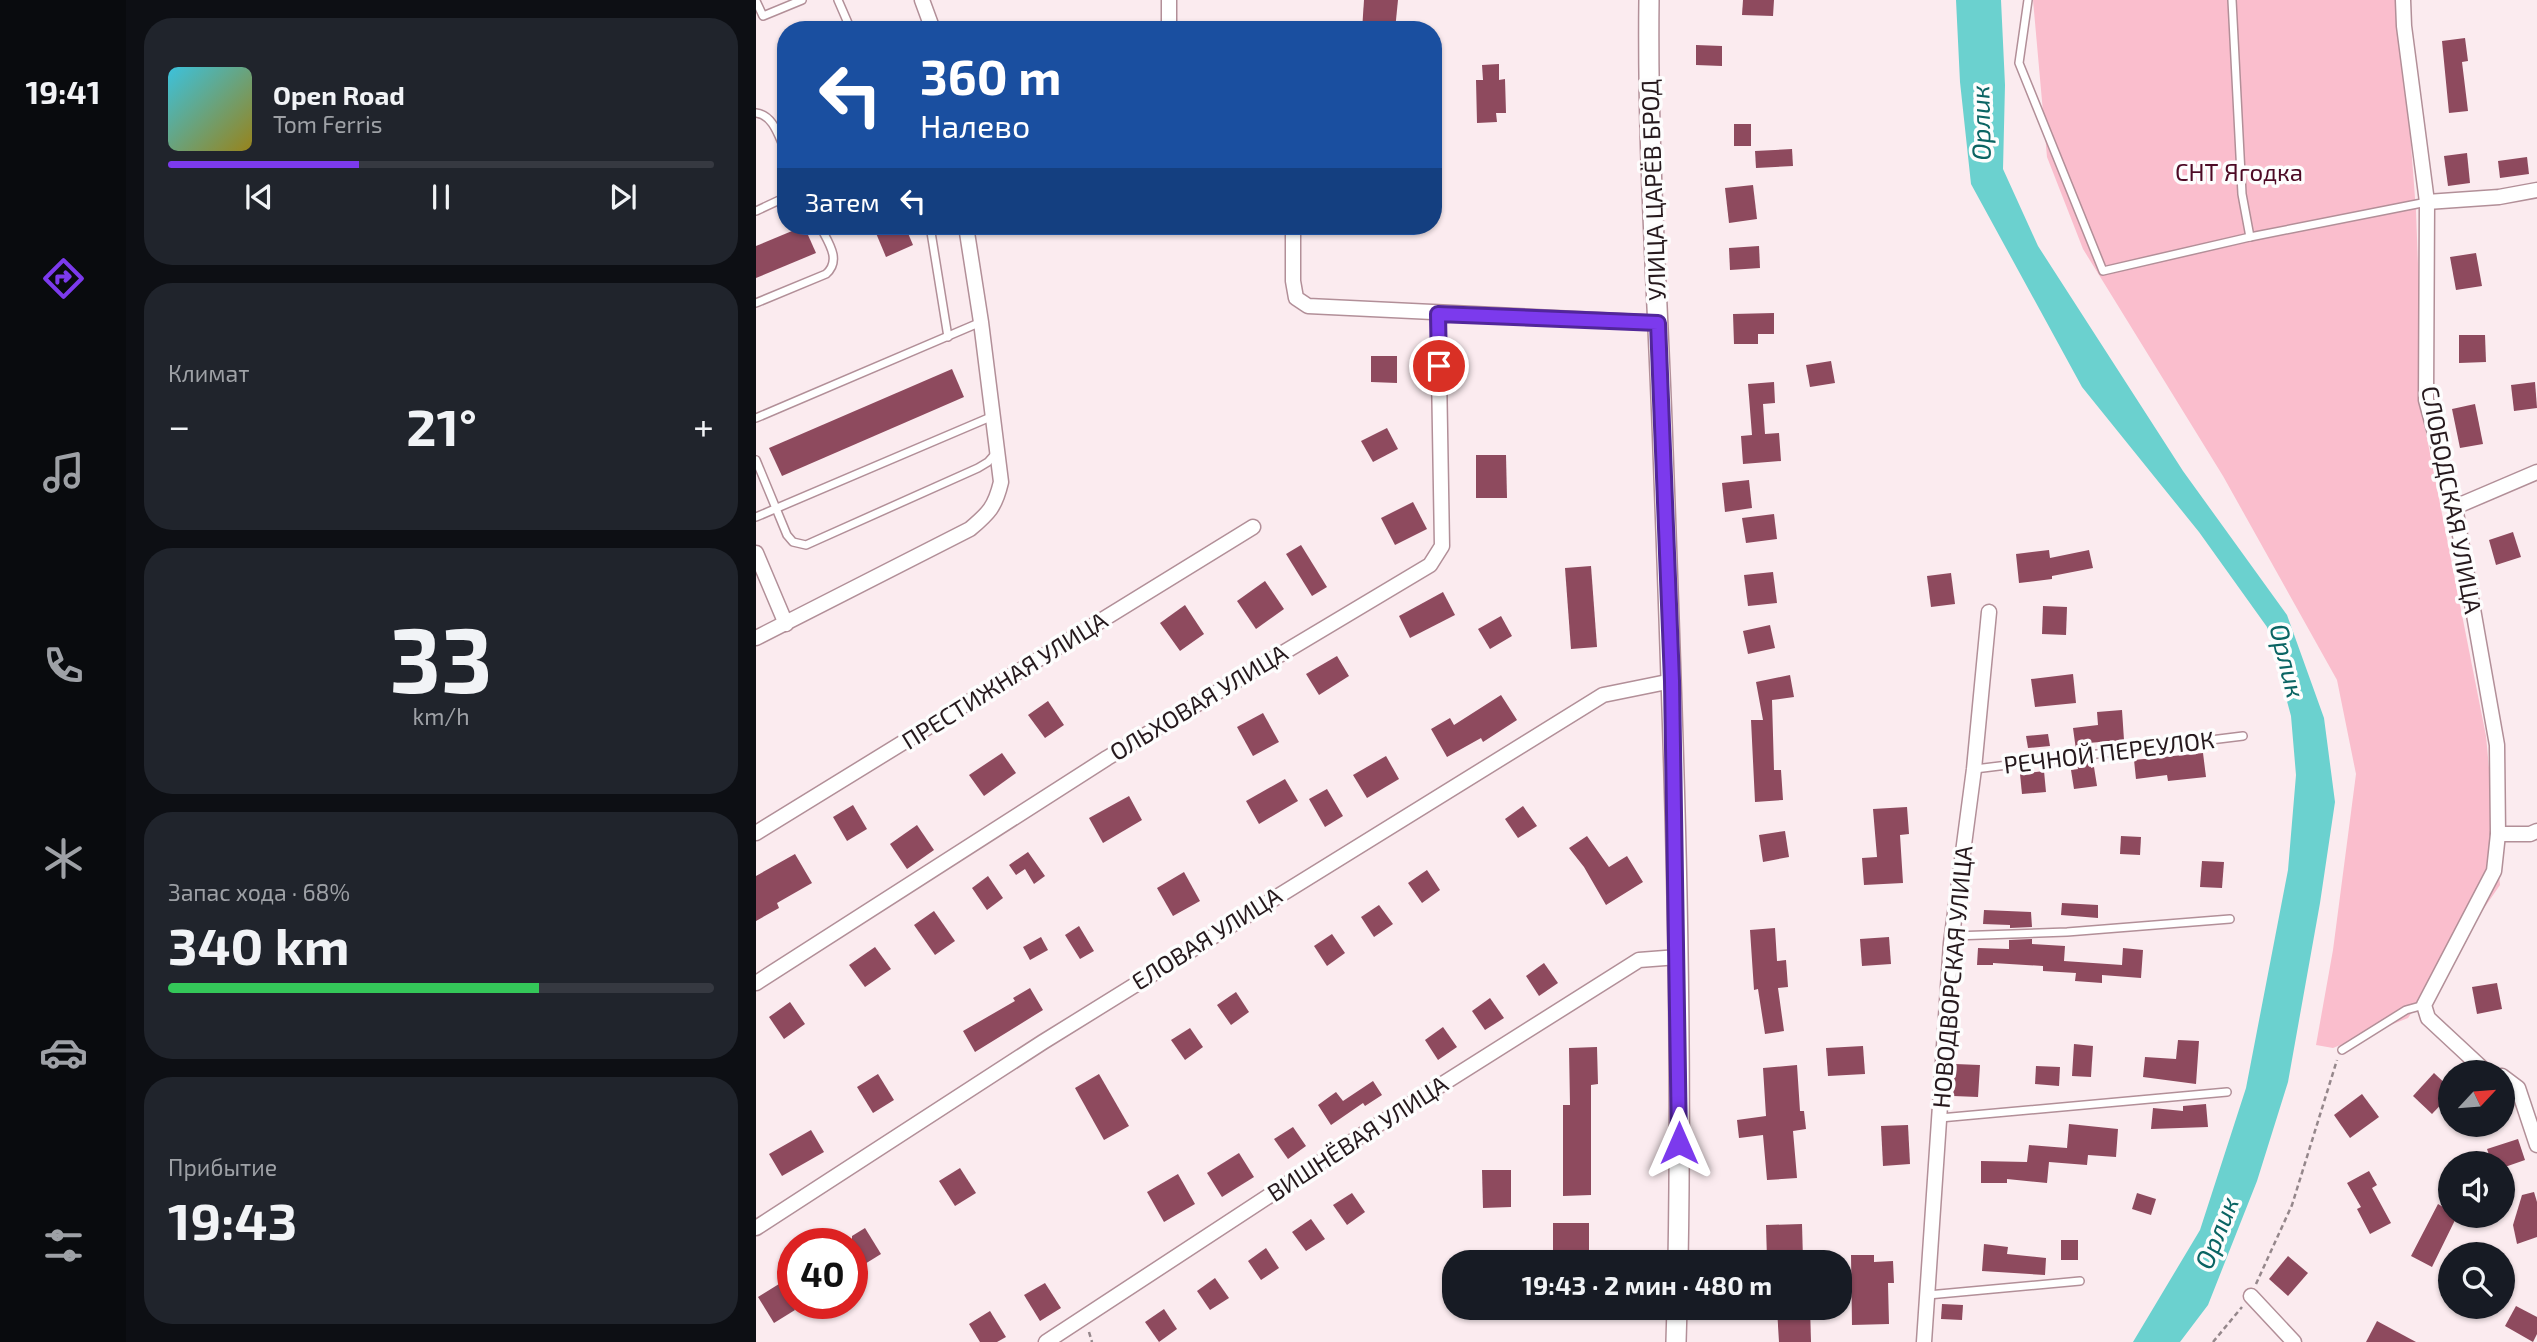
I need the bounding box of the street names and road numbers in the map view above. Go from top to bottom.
street label: УЛИЦА ЦАРЁВ БРОД [1634,79,1671,301]
street label: СЛОБОДСКАЯ УЛИЦА [2416,384,2489,616]
street label: ПРЕСТИЖНАЯ УЛИЦА [896,605,1112,755]
street label: ОЛЬХОВАЯ УЛИЦА [1104,637,1292,766]
street label: РЕЧНОЙ ПЕРЕУЛОК [2002,724,2216,779]
street label: НОВОДВОРСКАЯ УЛИЦА [1926,844,1977,1109]
street label: ЕЛОВАЯ УЛИЦА [1126,880,1287,995]
street label: ВИШНЁВАЯ УЛИЦА [1262,1069,1453,1207]

